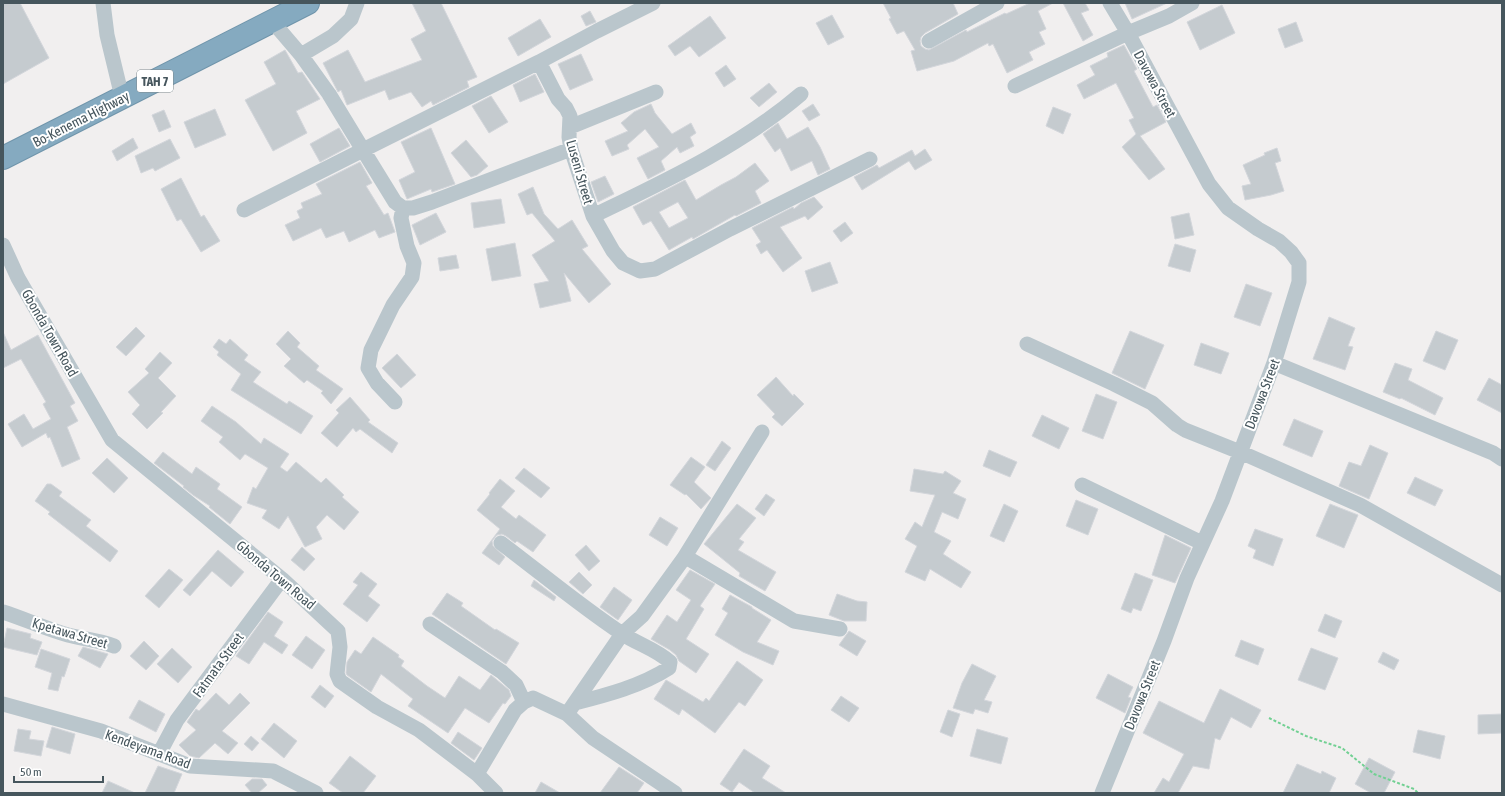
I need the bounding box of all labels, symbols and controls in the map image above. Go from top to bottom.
street label: Davowa Street [1131,48,1179,120]
road number: TAH 7 [137,70,173,92]
street label: Bo-Kenema Highway [30,88,132,150]
street label: Luseni Street [563,138,597,206]
street label: Gbonda Town Road [19,287,81,379]
street label: Davowa Street [1241,357,1283,431]
street label: Gbonda Town Road [233,537,319,613]
street label: Kpetawa Street [30,615,110,651]
street label: Fatmata Street [189,630,247,700]
street label: Davowa Street [1121,658,1163,732]
street label: Kendeyama Road [103,726,193,772]
scale bar [14,758,103,784]
text: 50 m [20,765,42,779]

